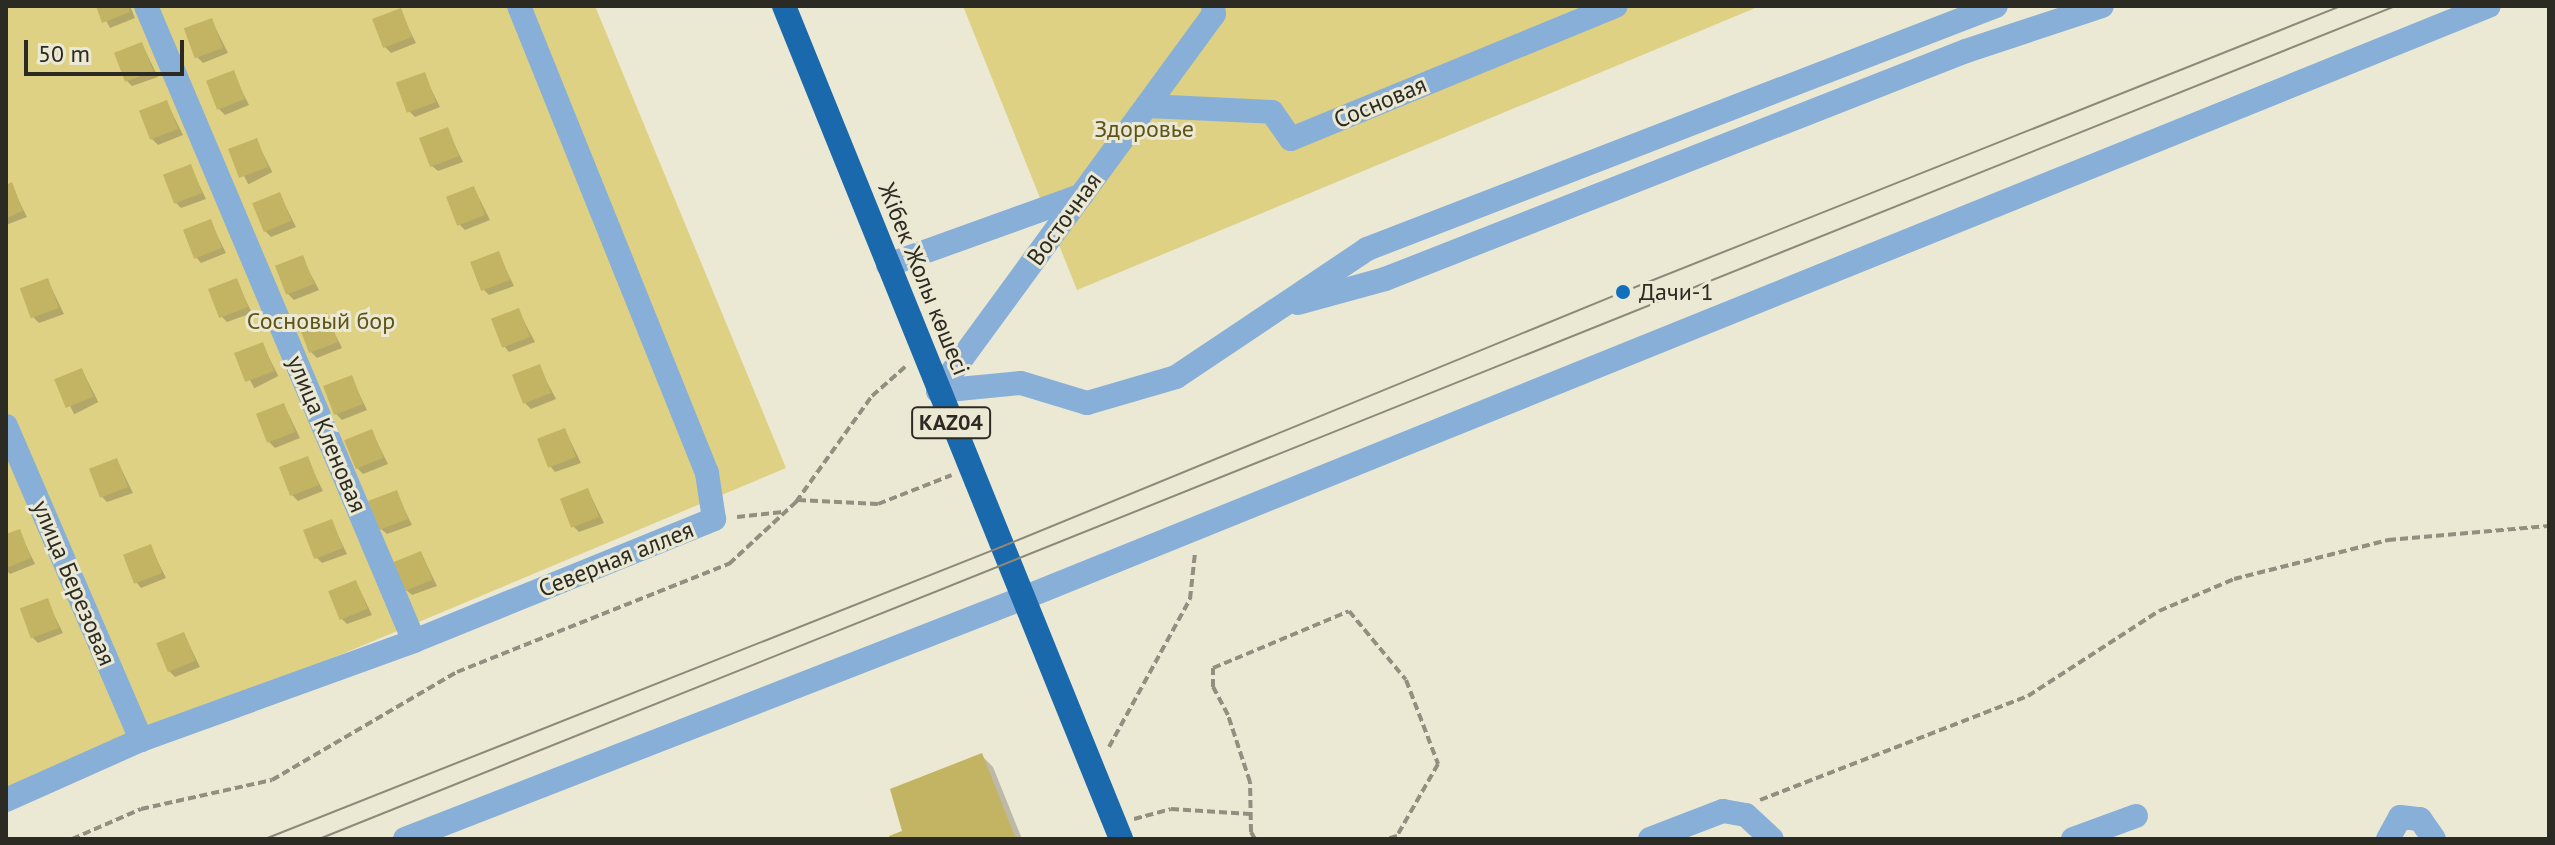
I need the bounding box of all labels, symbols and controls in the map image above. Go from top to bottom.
scale bar [28,24,188,74]
text: 50 m [38,38,90,69]
street label: Сосновая [1329,70,1431,134]
park label: Здоровье [1094,115,1194,143]
street label: Восточная [1021,167,1107,271]
street label: Жібек Жолы көшесі [872,178,976,380]
place label: Дачи-1 [1639,278,1714,306]
marker: Дачи-1 [1614,283,1632,301]
park label: Сосновый бор [247,307,395,335]
street label: улица Кленовая [281,351,373,517]
road number: KАZ04 [911,405,991,441]
street label: улица Березовая [26,496,122,670]
street label: Северная аллея [534,515,698,603]

